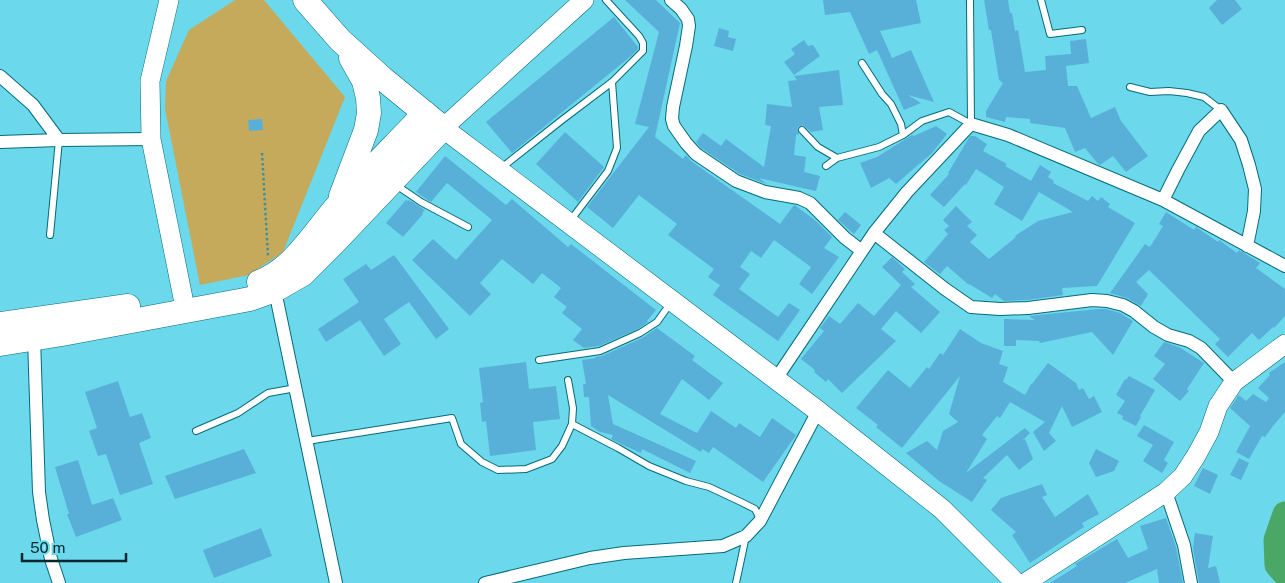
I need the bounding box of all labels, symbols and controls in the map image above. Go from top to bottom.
scale bar [22,530,126,562]
text: 50 m [30,539,65,556]

